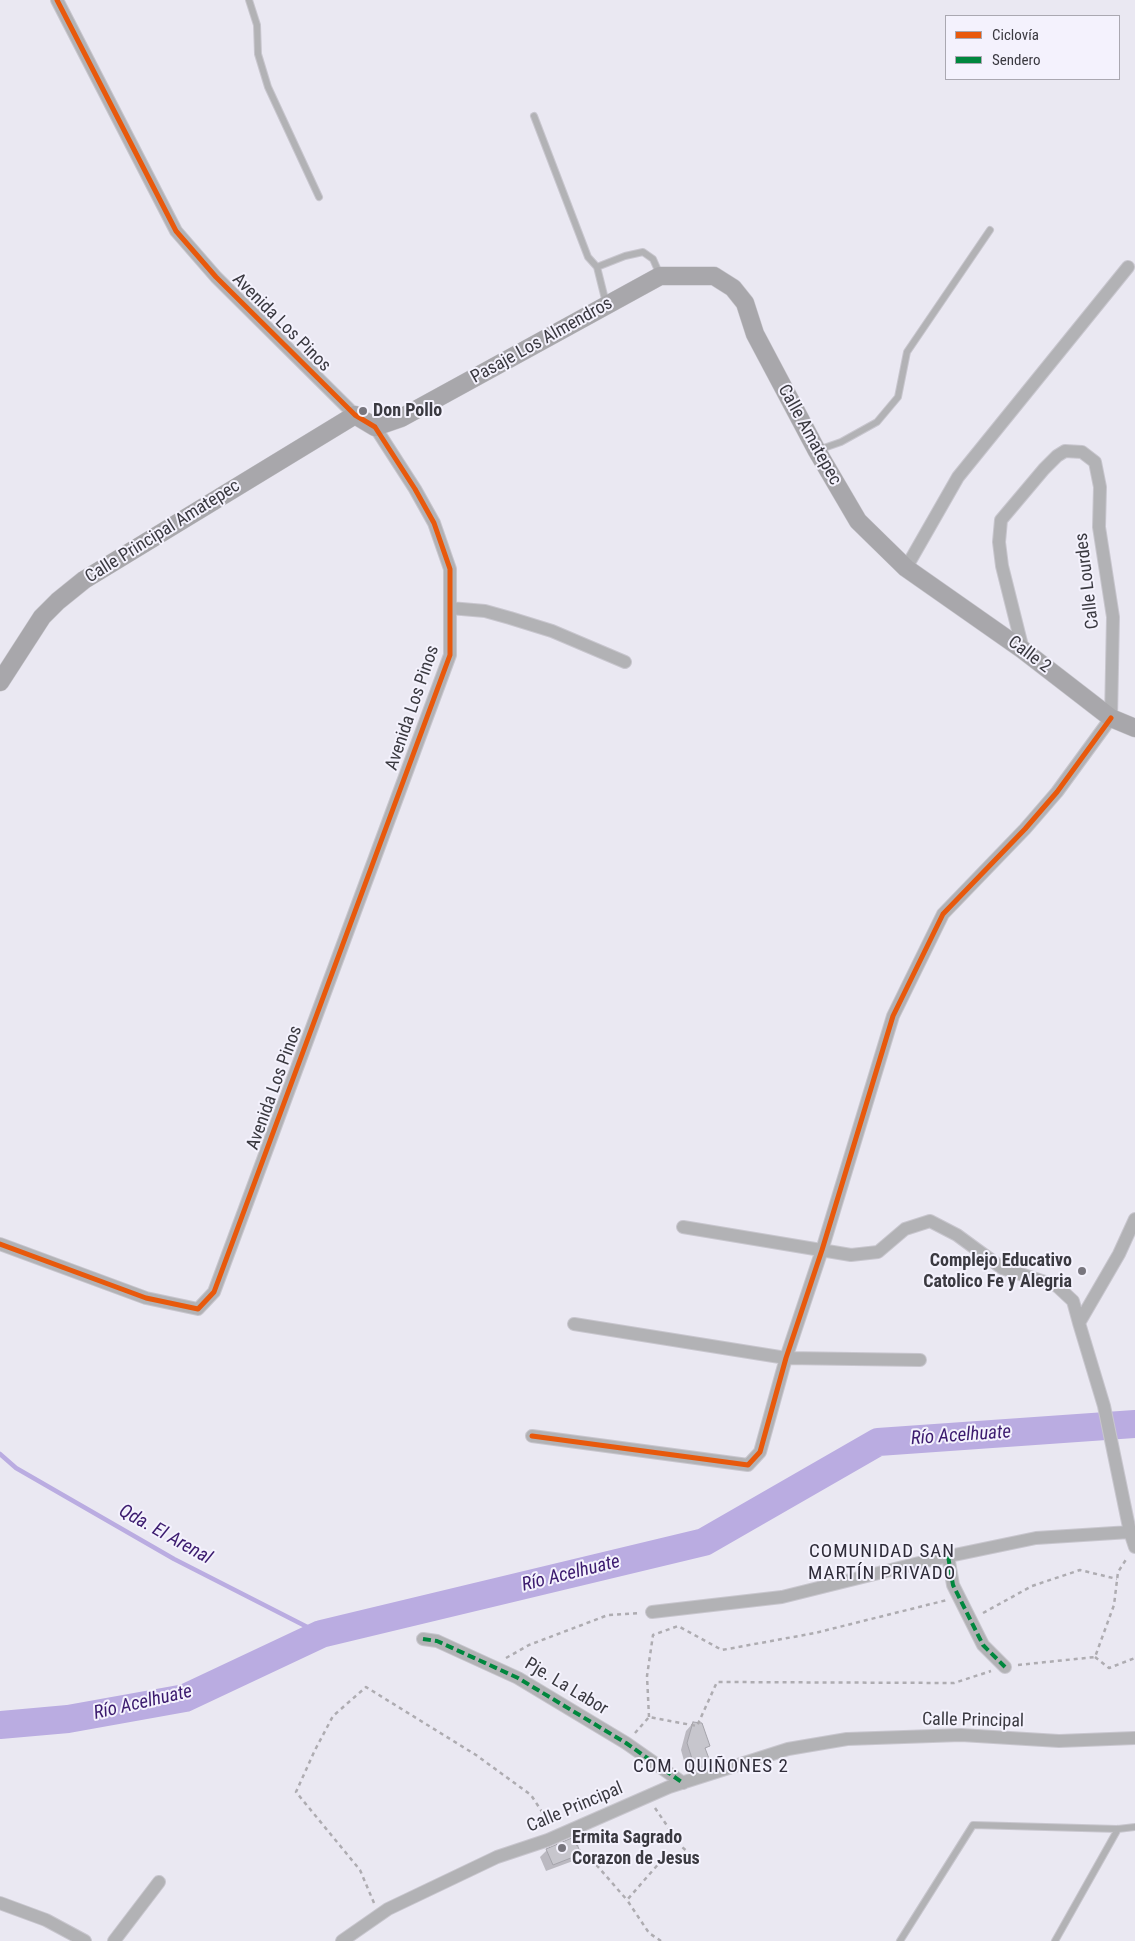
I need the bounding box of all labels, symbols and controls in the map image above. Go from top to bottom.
legend [945,15,1120,80]
text: Ciclovía [992,26,1039,44]
text: Sendero [992,51,1041,69]
street label: Avenida Los Pinos [227,269,335,377]
street label: Pasaje Los Almendros [467,293,617,389]
street label: Calle Amatepec [773,381,845,489]
place label: Don Pollo [373,400,442,422]
marker: Don Pollo [357,405,369,417]
street label: Calle Principal Amatepec [82,476,244,588]
street label: Calle Lourdes [1071,532,1105,630]
street label: Calle 2 [1003,632,1055,678]
street label: Avenida Los Pinos [382,643,444,773]
street label: Avenida Los Pinos [243,1023,307,1153]
place label: Complejo Educativo Catolico Fe y Alegria [923,1250,1072,1292]
marker: Complejo Educativo Catolico Fe y Alegria [1076,1265,1088,1277]
water label: Río Acelhuate [910,1421,1012,1451]
water label: Qda. El Arenal [115,1500,215,1570]
district label: COMUNIDAD SAN MARTÍN PRIVADO [806,1541,958,1585]
water label: Río Acelhuate [520,1551,622,1597]
street label: Pje. La Labor [520,1654,612,1720]
water label: Río Acelhuate [92,1681,194,1725]
street label: Calle Principal [922,1709,1024,1733]
district label: COM. QUIÑONES 2 [631,1756,791,1778]
street label: Calle Principal [524,1778,626,1838]
place label: Ermita Sagrado Corazon de Jesus [572,1827,700,1870]
marker: Ermita Sagrado Corazon de Jesus [556,1842,568,1854]

